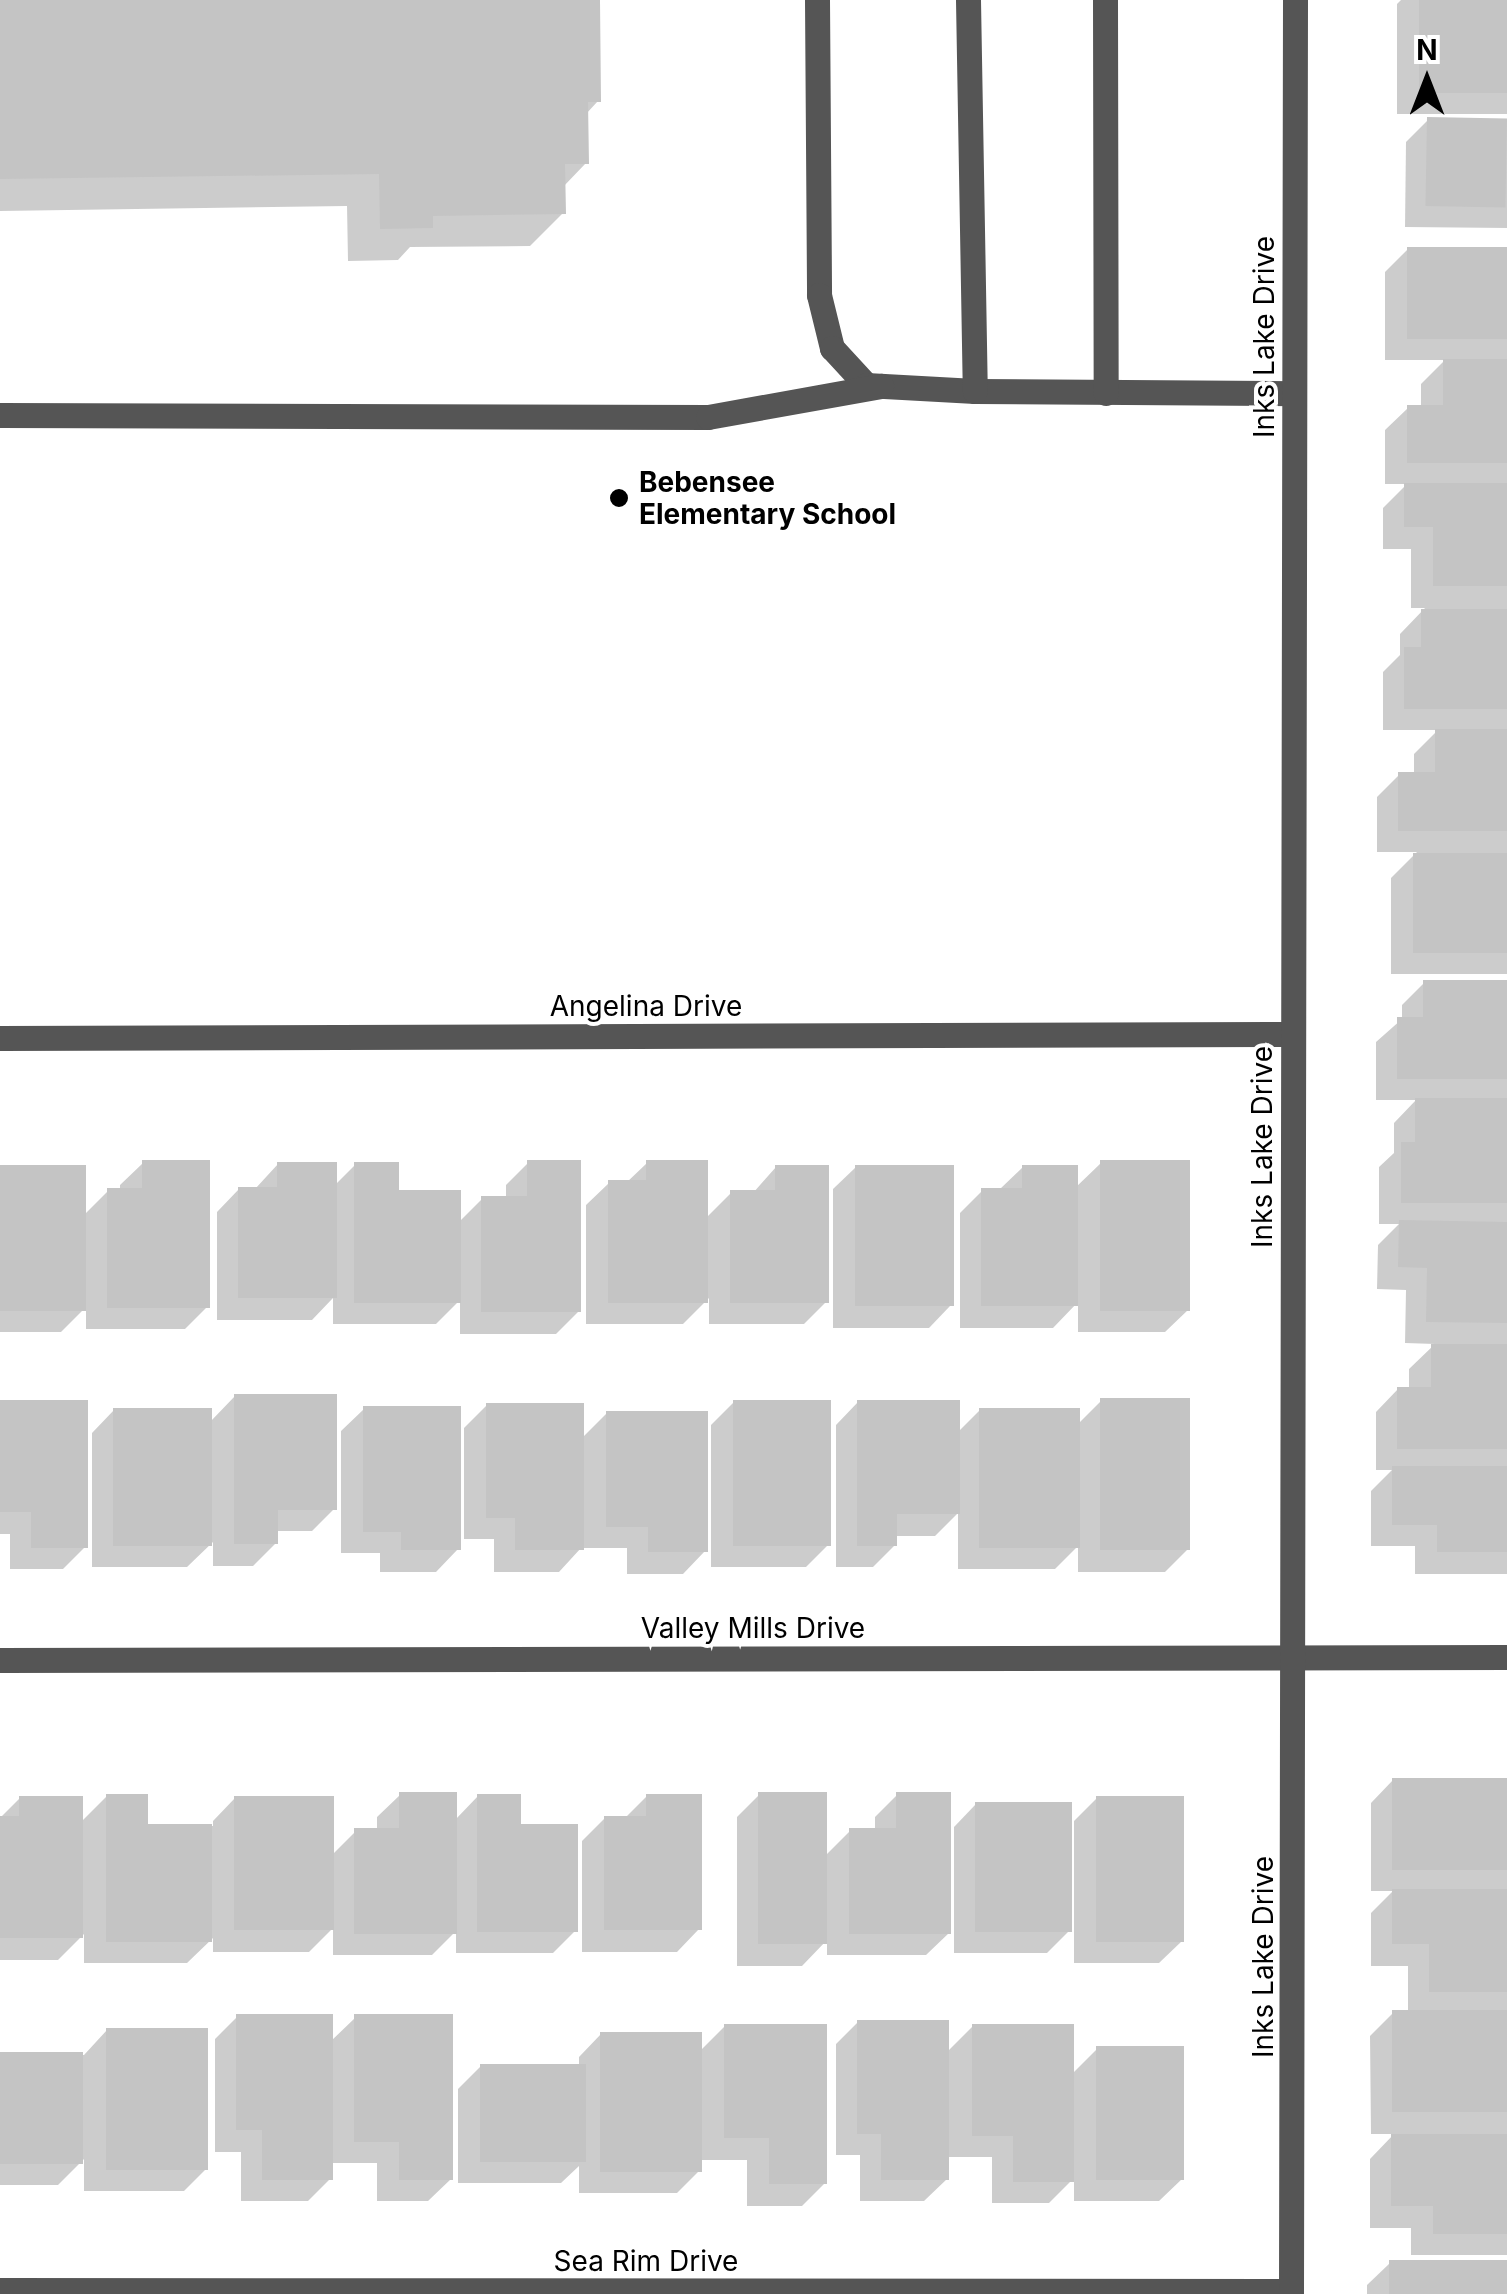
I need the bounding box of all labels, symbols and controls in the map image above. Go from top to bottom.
north arrow [1377,30,1477,130]
text: N [1416,33,1438,67]
street label: Inks Lake Drive [1247,236,1281,438]
place label: Bebensee Elementary School [639,465,896,531]
marker: Bebensee Elementary School [608,487,630,509]
street label: Angelina Drive [550,989,742,1023]
street label: Inks Lake Drive [1245,1046,1279,1248]
street label: Valley Mills Drive [641,1611,865,1645]
street label: Inks Lake Drive [1246,1856,1280,2058]
street label: Sea Rim Drive [554,2244,738,2278]

